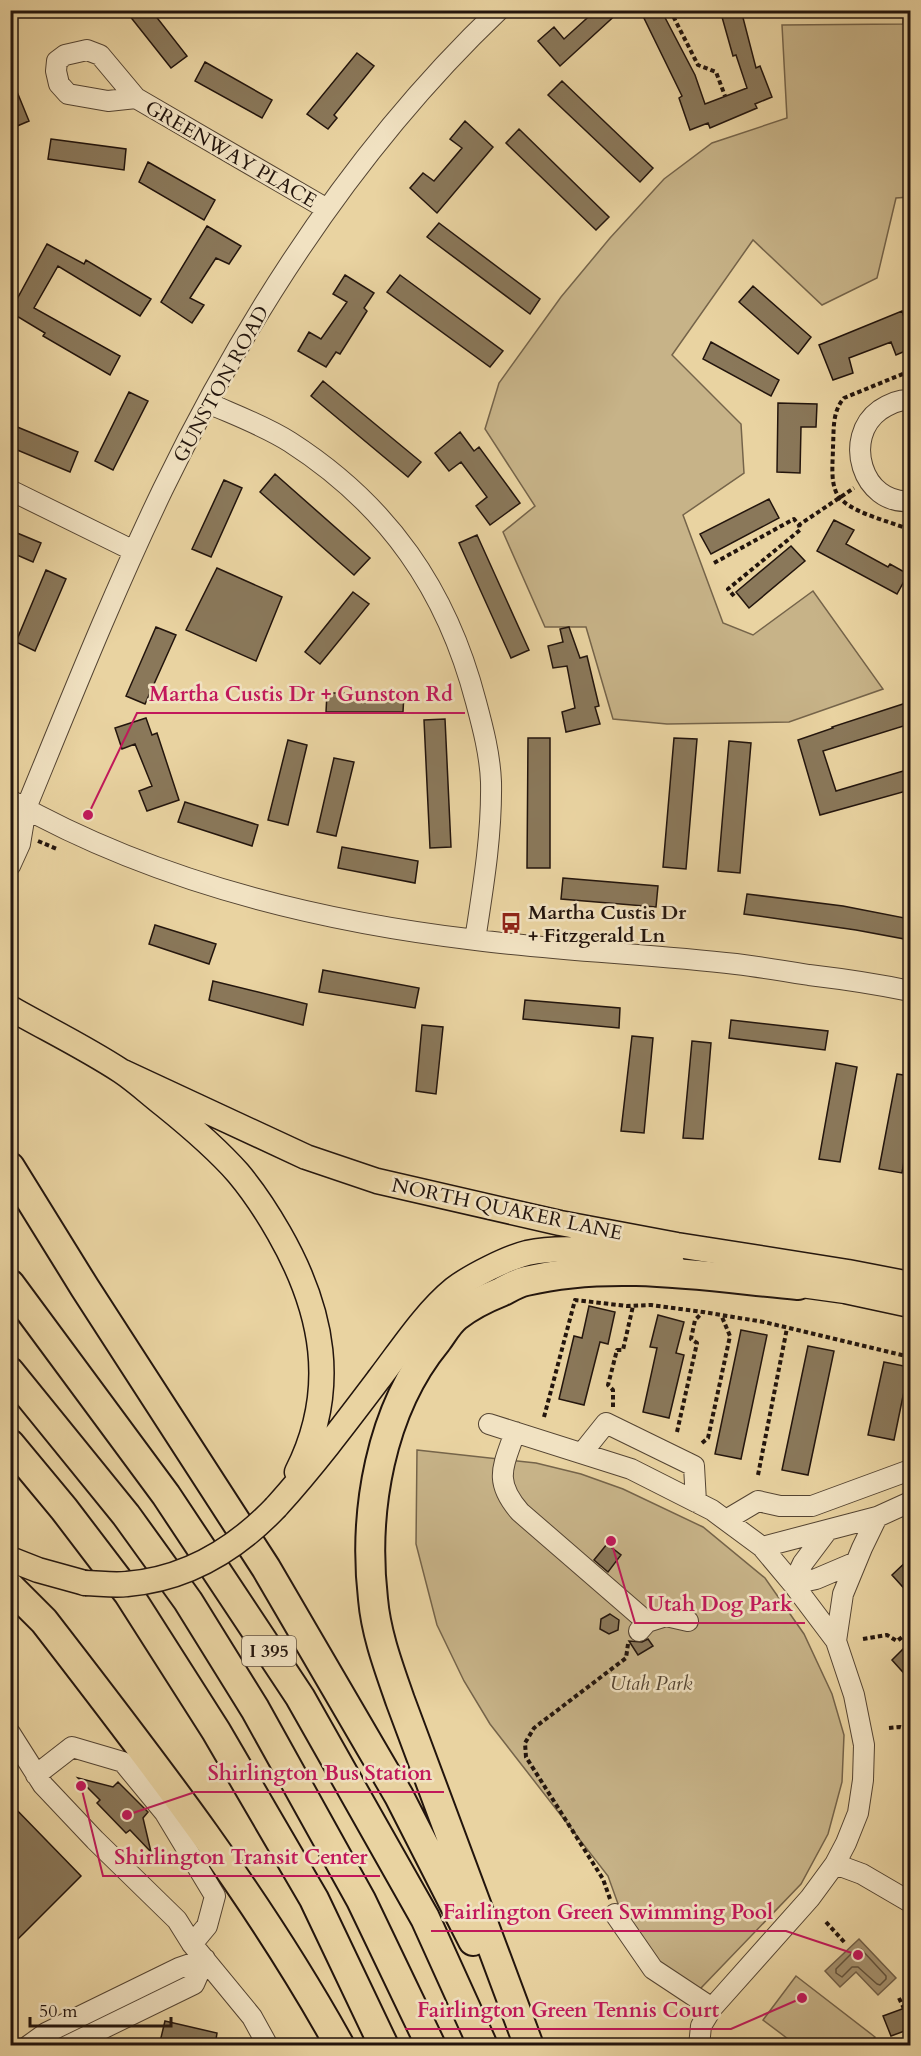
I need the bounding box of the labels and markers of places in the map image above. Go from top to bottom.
callout: Martha Custis Dr + Gunston Rd [137,674,465,713]
place label: Martha Custis Dr + Fitzgerald Ln [528,899,687,949]
bus stop icon: Martha Custis Dr + Fitzgerald Ln [499,911,523,935]
callout: Utah Dog Park [635,1584,805,1623]
callout: Shirlington Bus Station [195,1753,444,1792]
callout: Shirlington Transit Center [103,1837,380,1876]
callout: Fairlington Green Swimming Pool [431,1892,786,1931]
callout: Fairlington Green Tennis Court [405,1990,731,2029]

